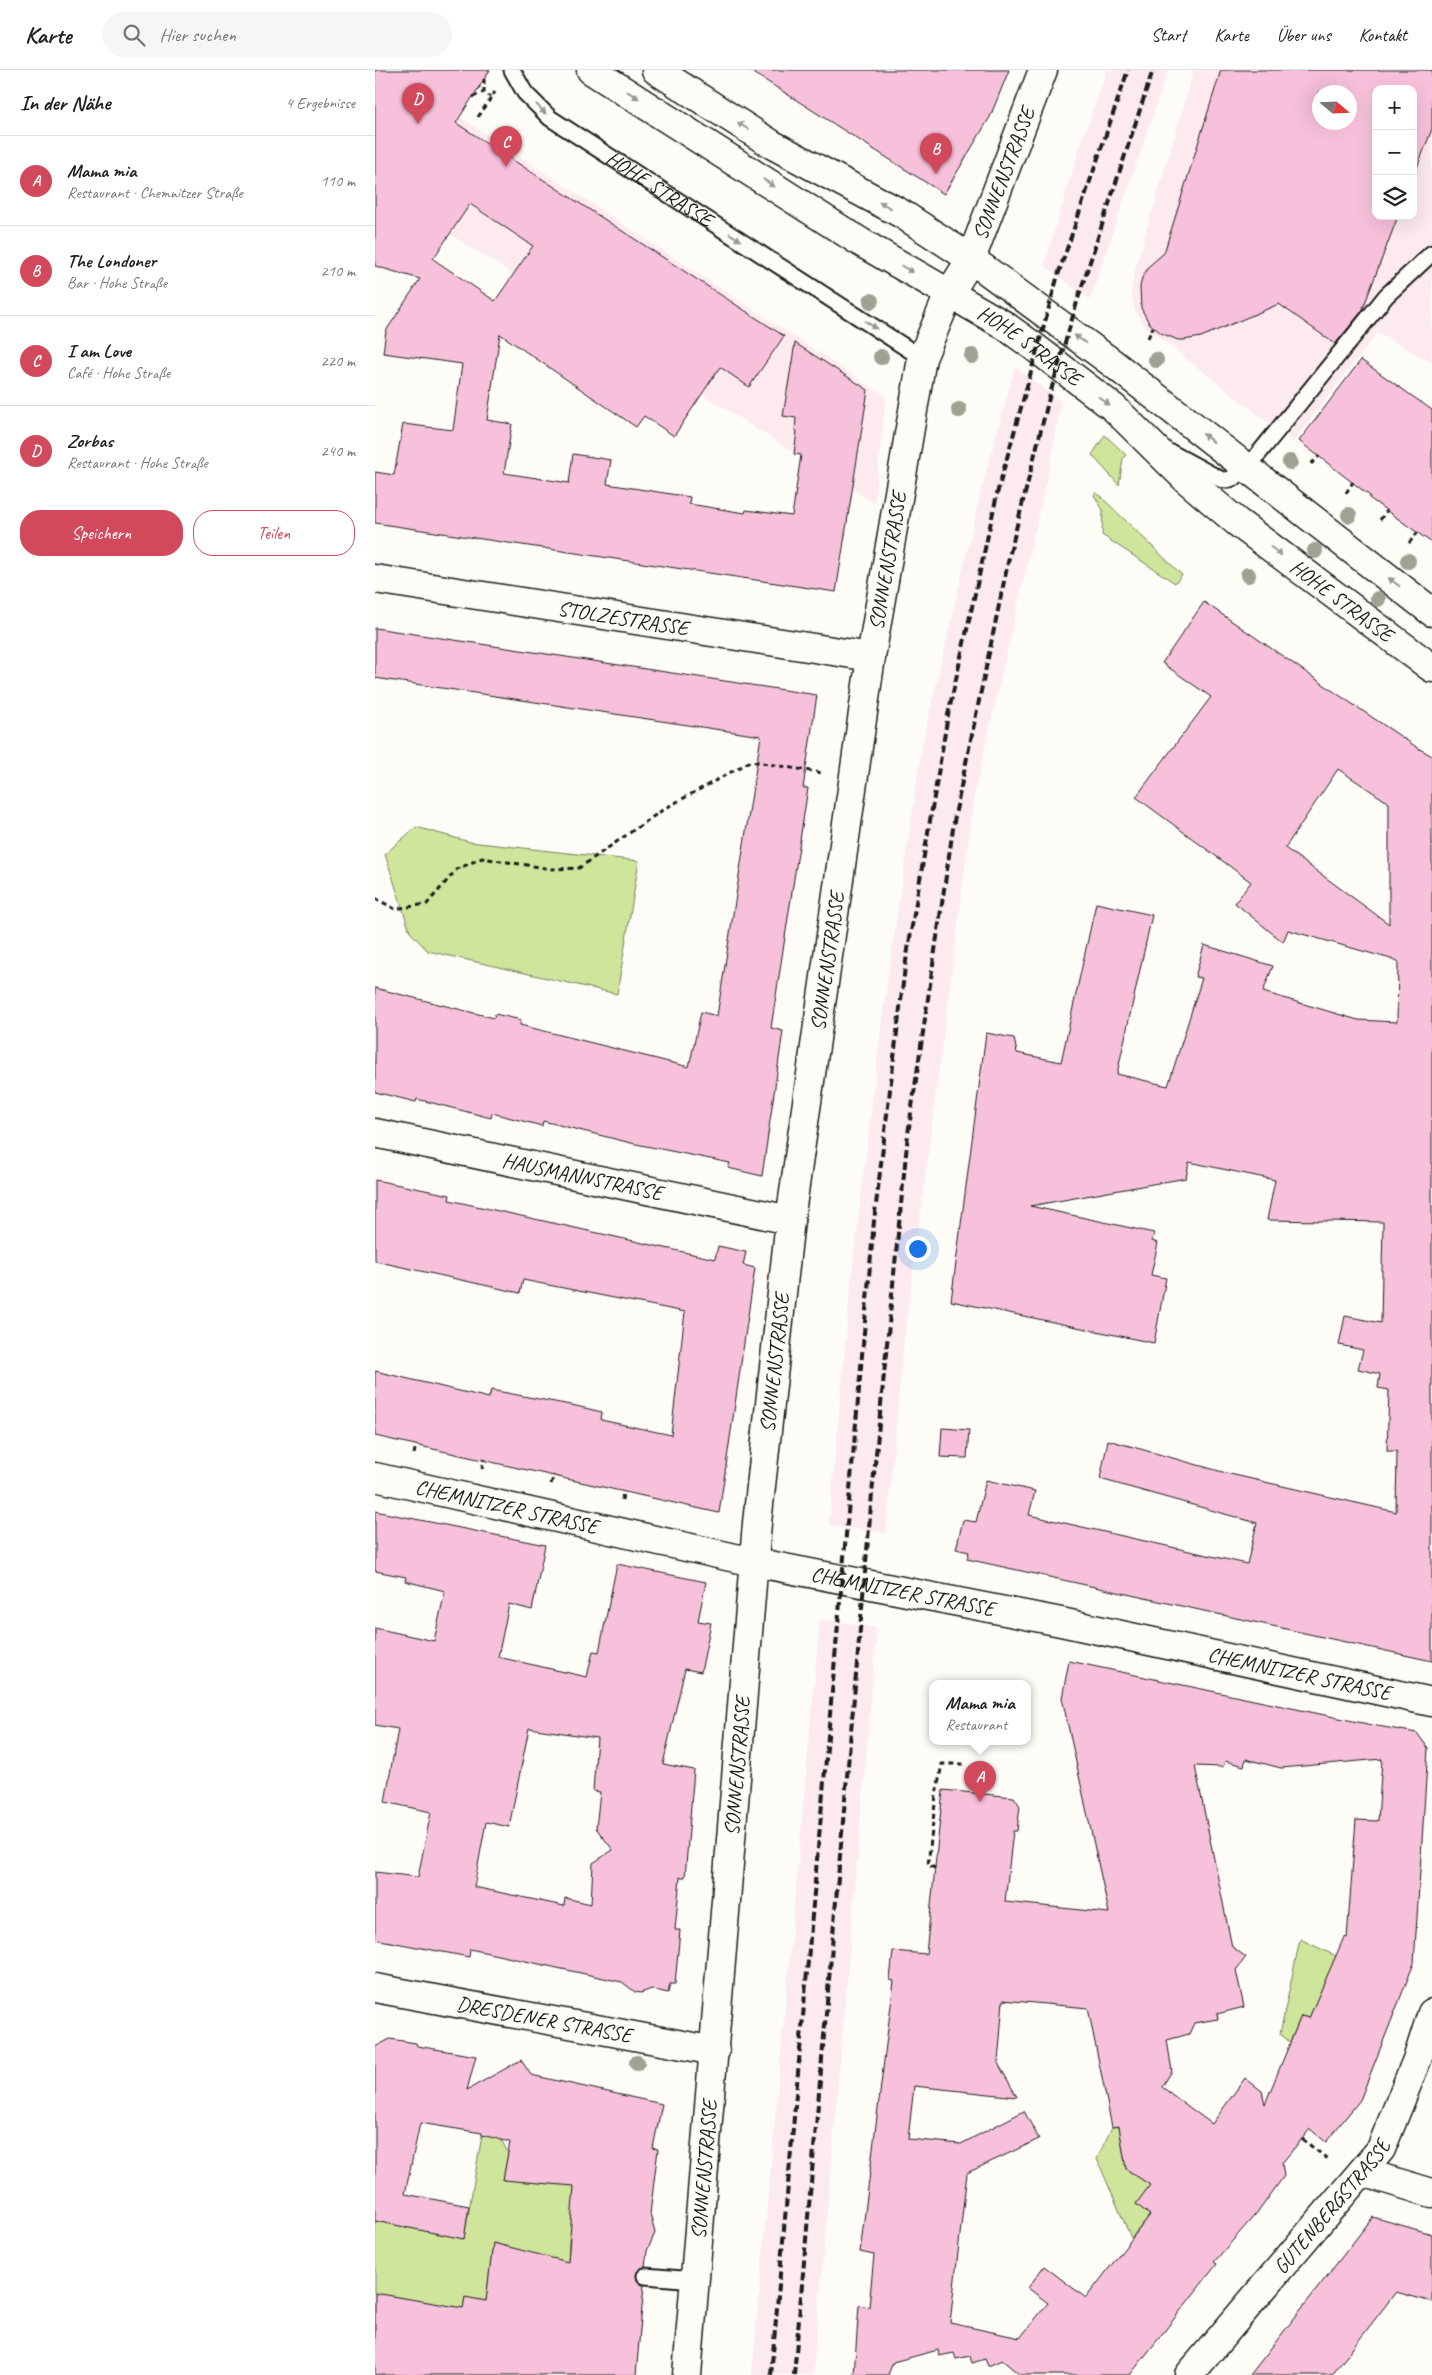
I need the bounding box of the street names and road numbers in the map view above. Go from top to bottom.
street label: SONNENSTRASSE [967,101,1042,243]
street label: HOHE STRASSE [601,145,720,234]
street label: HOHE STRASSE [973,300,1089,393]
street label: SONNENSTRASSE [863,487,912,632]
street label: HOHE STRASSE [1285,554,1401,649]
street label: STOLZESTRASSE [556,595,693,642]
street label: SONNENSTRASSE [804,888,850,1032]
street label: HAUSMANNSTRASSE [500,1147,667,1206]
street label: SONNENSTRASSE [754,1289,795,1434]
street label: CHEMNITZER STRASSE [413,1473,603,1540]
street label: CHEMNITZER STRASSE [809,1561,999,1622]
street label: CHEMNITZER STRASSE [1205,1641,1396,1706]
street label: SONNENSTRASSE [718,1693,756,1837]
street label: DRESDENER STRASSE [455,1990,636,2049]
street label: SONNENSTRASSE [685,2096,723,2240]
street label: GUTENBERGSTRASSE [1268,2134,1397,2279]

